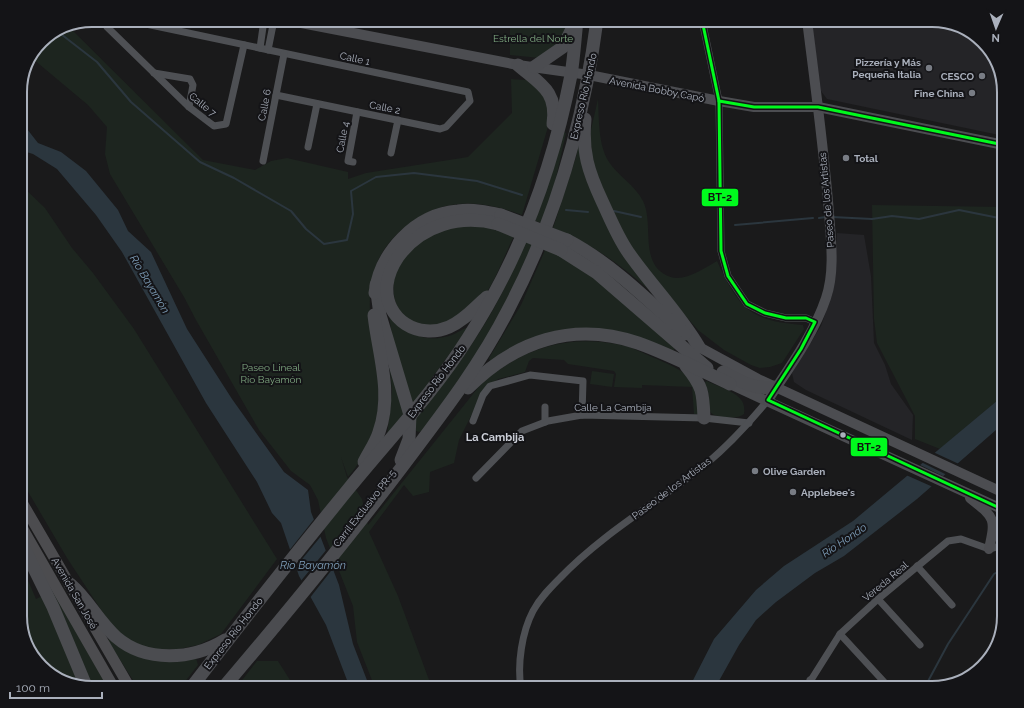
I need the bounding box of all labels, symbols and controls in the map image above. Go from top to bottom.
north arrow [976,8,1016,48]
text: N [991,31,1000,44]
park label: Estrella del Norte [493,33,573,44]
street label: Calle 1 [339,50,372,67]
street label: Expreso Río Hondo [568,52,599,140]
place label: Pizzería y Más Pequeña Italia [852,57,921,80]
marker: Pizzería y Más Pequeña Italia [924,63,934,73]
place label: CESCO [941,71,974,82]
marker: CESCO [977,71,987,81]
street label: Avenida Bobby Capó [608,75,705,104]
street label: Calle 6 [256,88,273,122]
place label: Fine China [914,88,964,99]
marker: Fine China [967,88,977,98]
street label: Calle 7 [187,90,219,119]
street label: Calle 2 [368,99,401,116]
street label: Calle 4 [334,120,351,154]
street label: Paseo de los Artistas [817,152,836,248]
marker: Total [841,153,851,163]
place label: Total [854,153,879,164]
line badge: BT-2 [701,188,739,207]
text: BT-2 [708,191,732,204]
water label: Río Bayamón [127,253,172,316]
street label: Expreso Río Hondo [405,343,467,420]
park label: Paseo Lineal Río Bayamón [241,362,302,385]
street label: Calle La Cambija [574,402,652,413]
unlabelled marker [838,430,848,440]
district label: La Cambija [466,431,524,444]
line badge: BT-2 [850,437,888,457]
text: BT-2 [857,441,881,454]
street label: Paseo de los Artistas [630,455,713,522]
marker: Olive Garden [750,466,760,476]
place label: Olive Garden [763,466,825,477]
street label: Carril Exclusivo PR-5 [331,467,398,549]
marker: Applebee's [788,487,798,497]
place label: Applebee's [801,487,855,498]
water label: Río Hondo [819,521,869,560]
street label: Avenida San José [50,556,100,631]
water label: Río Bayamón [280,559,346,572]
street label: Vereda Real [860,559,910,604]
street label: Expreso Río Hondo [202,595,265,671]
scale bar [10,674,102,700]
text: 100 m [16,681,50,695]

